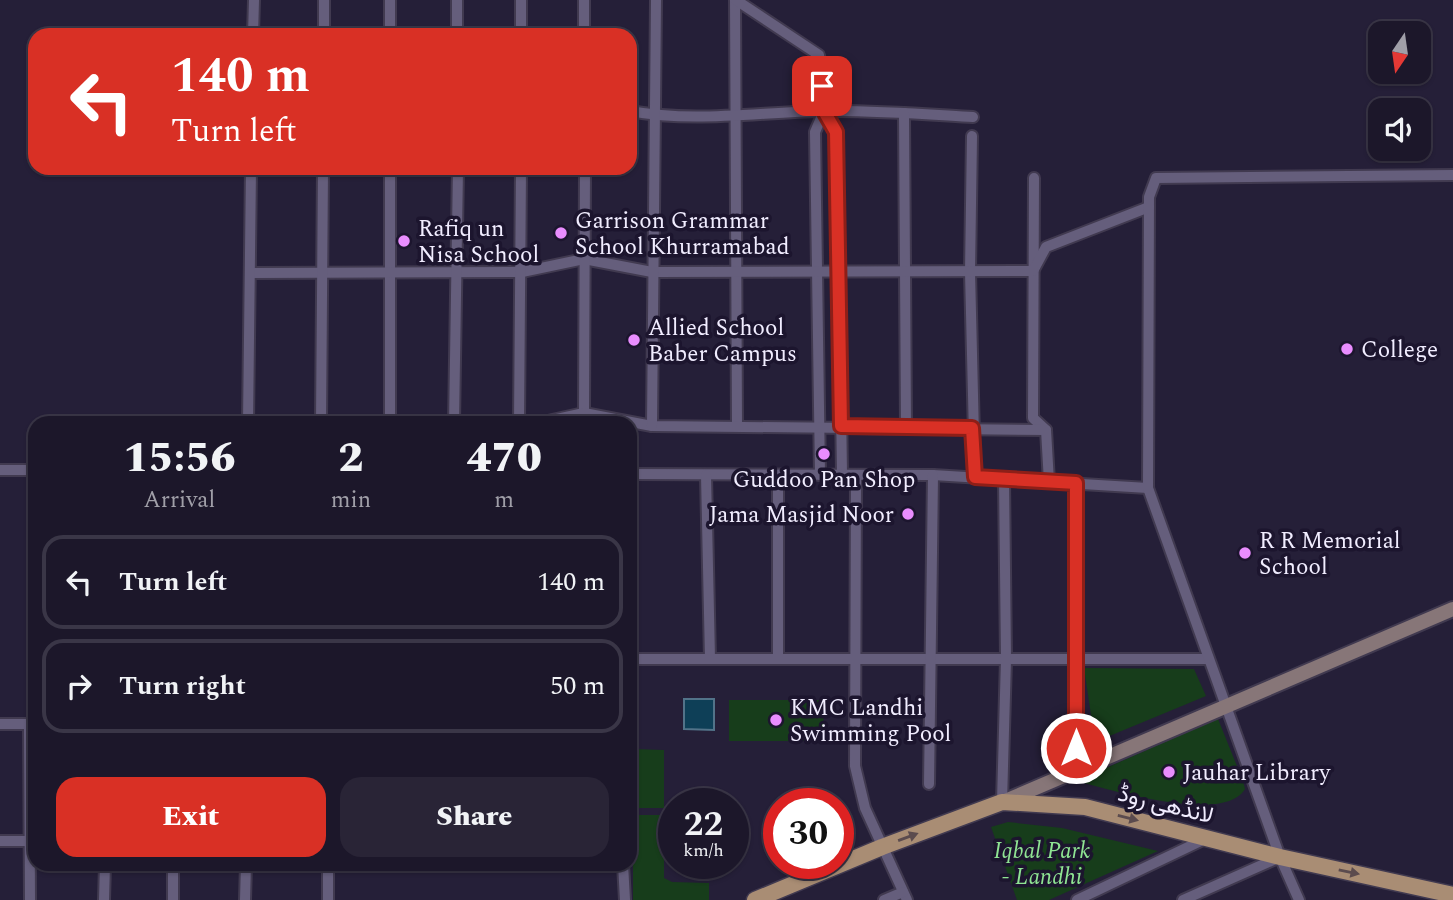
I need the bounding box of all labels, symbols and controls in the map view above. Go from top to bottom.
north arrow [1368,21,1432,84]
map controls [1368,21,1431,161]
text: 140 m [171,39,310,114]
icon: left [56,56,147,147]
pin [792,56,852,116]
icon: arrive [803,67,841,105]
button: sound [1368,98,1431,161]
text: Turn left [171,107,297,156]
place label: Garrison Grammar School Khurramabad [575,204,790,265]
place label: Rafiq un Nisa School [418,212,539,273]
marker: Garrison Grammar School Khurramabad [553,225,569,241]
marker: Rafiq un Nisa School [396,233,412,249]
place label: Allied School Baber Campus [648,311,797,372]
marker: Allied School Baber Campus [626,332,642,348]
place label: College [1361,333,1438,368]
marker: College [1339,341,1355,357]
text: 15:56 [123,427,236,490]
text: 2 [338,427,364,490]
text: 470 [466,427,542,490]
marker: Guddoo Pan Shop [816,446,832,462]
place label: Guddoo Pan Shop [733,463,915,498]
text: Arrival [144,483,215,518]
text: min [331,483,371,518]
text: m [494,483,514,518]
place label: Jama Masjid Noor [709,498,894,533]
marker: Jama Masjid Noor [900,506,916,522]
place label: R R Memorial School [1259,524,1401,585]
marker: R R Memorial School [1237,545,1253,561]
text: Turn left [119,562,227,602]
text: 140 m [537,562,605,602]
icon: left [60,563,98,601]
text: Turn right [119,666,246,706]
text: 50 m [550,666,605,706]
icon: right [60,667,98,705]
place label: KMC Landhi Swimming Pool [790,691,951,752]
position arrow [1039,711,1113,785]
marker: KMC Landhi Swimming Pool [768,712,784,728]
place label: Jauhar Library [1183,756,1331,791]
marker: Jauhar Library [1161,764,1177,780]
button: Exit [56,777,326,857]
button: Share [340,777,609,857]
street label: لانڈھی روڈ [1114,777,1217,834]
speed limit sign: 30 [763,788,854,879]
text: 22 [684,798,723,851]
one-way arrow [1117,813,1139,824]
one-way arrow [898,831,919,842]
park label: Iqbal Park - Landhi [994,834,1091,895]
text: km/h [683,837,724,864]
one-way arrow [1338,867,1360,878]

